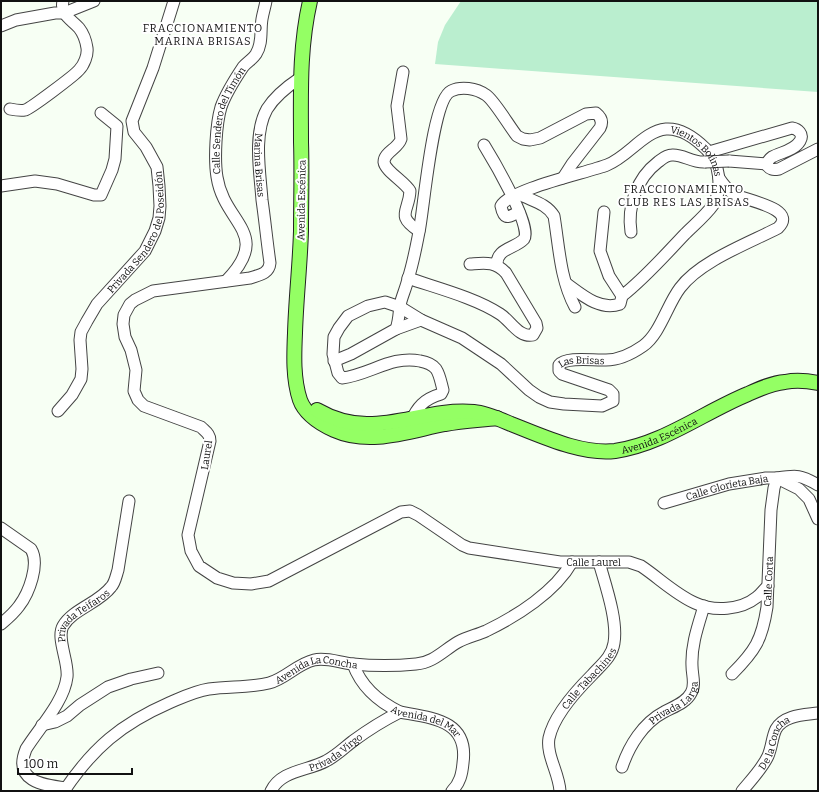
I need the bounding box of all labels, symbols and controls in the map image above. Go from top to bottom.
district label: FRACCIONAMIENTO MARINA BRISAS [143,22,263,48]
street label: Calle Sendero del Timón [211,64,249,175]
street label: Vientos Bolinas [669,124,724,178]
street label: Marina Brisas [251,132,267,198]
street label: Avenida Escénica [295,159,309,240]
street label: Privada Sendero del Poseidón [105,170,167,296]
district label: FRACCIONAMIENTO CLUB RES LAS BRISAS [618,183,750,209]
street label: Las Brisas [556,354,605,370]
street label: Avenida Escénica [620,415,700,457]
street label: Laurel [199,439,215,471]
street label: Calle Glorieta Baja [684,473,770,503]
street label: Calle Corta [762,556,776,607]
street label: Calle Laurel [566,557,621,569]
street label: Privada Teifaros [56,587,113,643]
street label: Calle Tabachines [559,646,619,712]
street label: Avenida La Concha [273,654,358,687]
street label: Privada Larga [647,681,701,727]
street label: Avenida del Mar [388,703,464,740]
street label: De la Concha [756,714,792,772]
street label: Privada Virgo [308,731,365,774]
scale bar [18,750,132,776]
text: 100 m [24,757,59,771]

